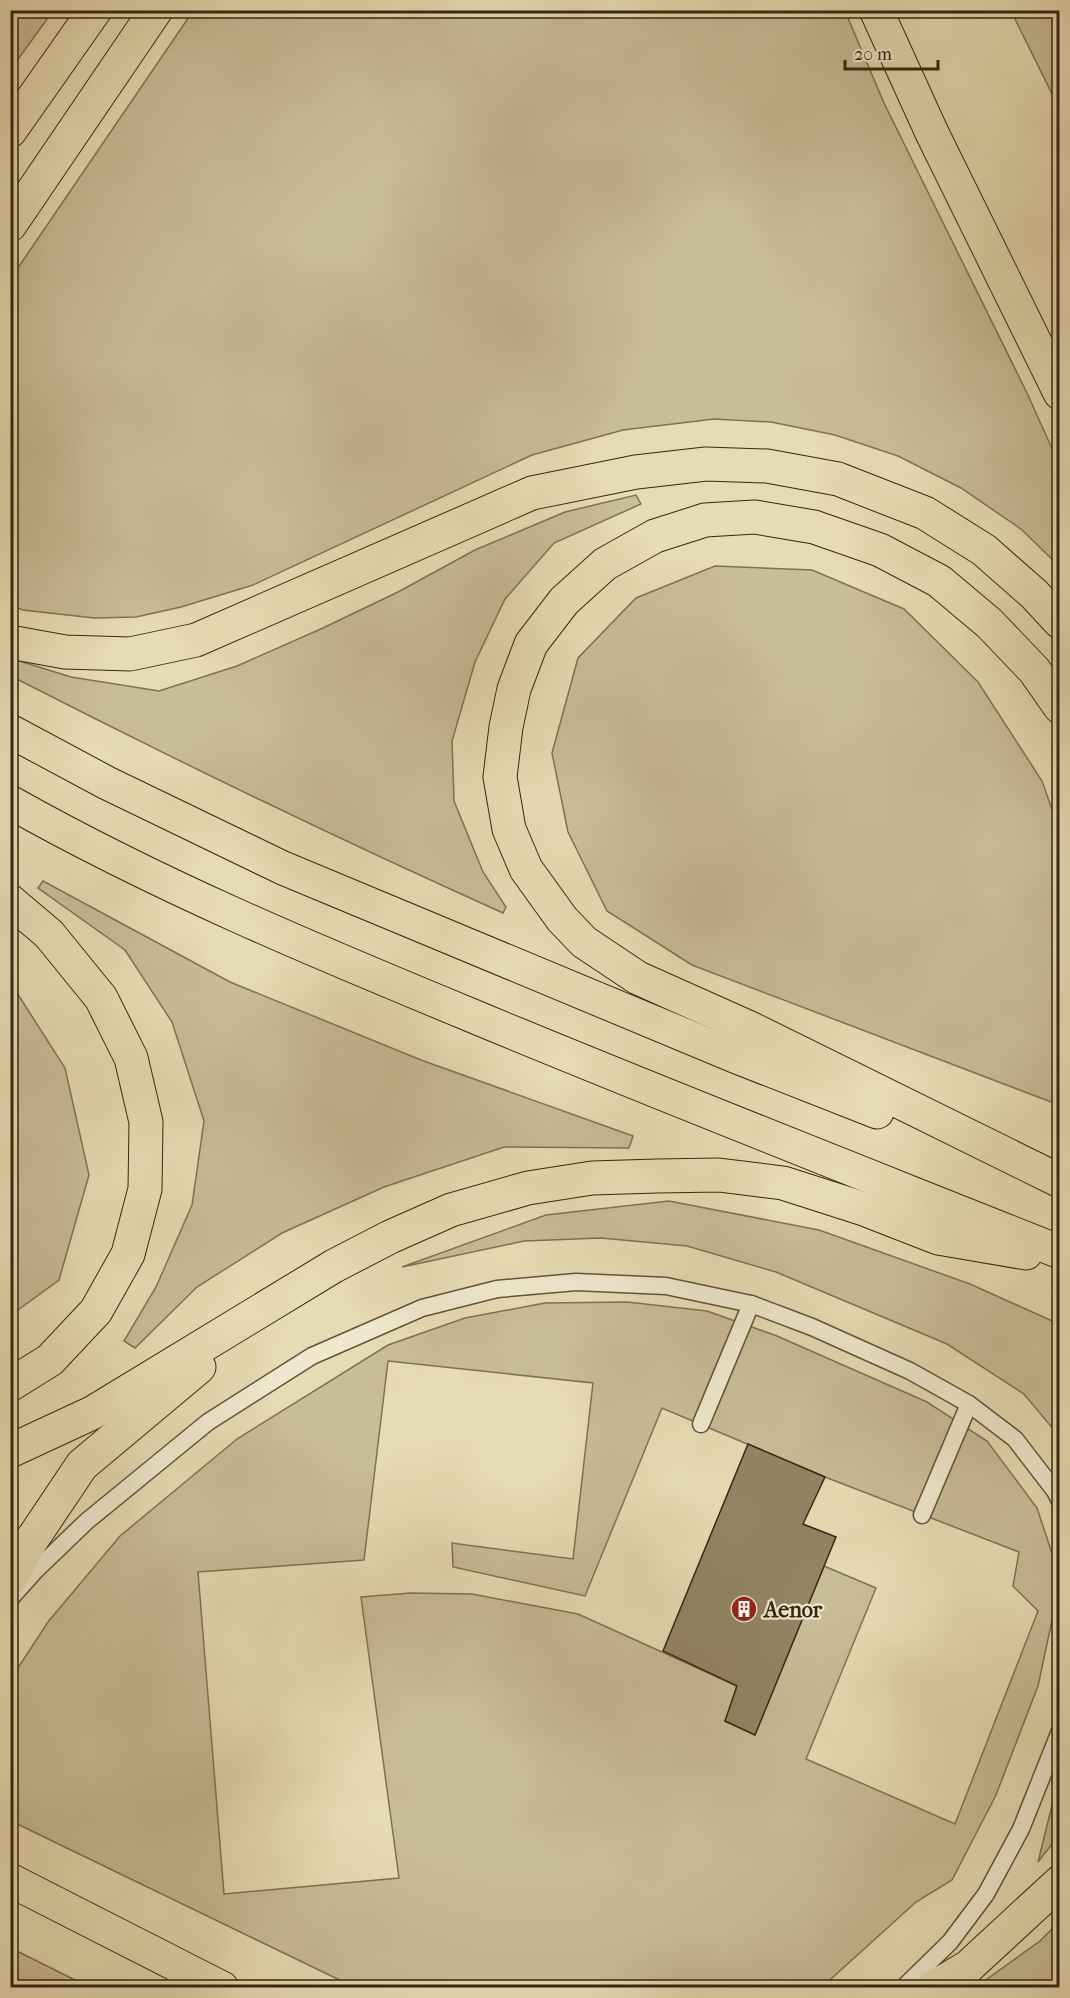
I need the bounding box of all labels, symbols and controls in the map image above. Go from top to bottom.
scale bar [845,33,938,71]
text: 20 m [854,44,892,65]
building icon: Aenor [729,1594,759,1624]
place label: Aenor [762,1597,823,1623]

